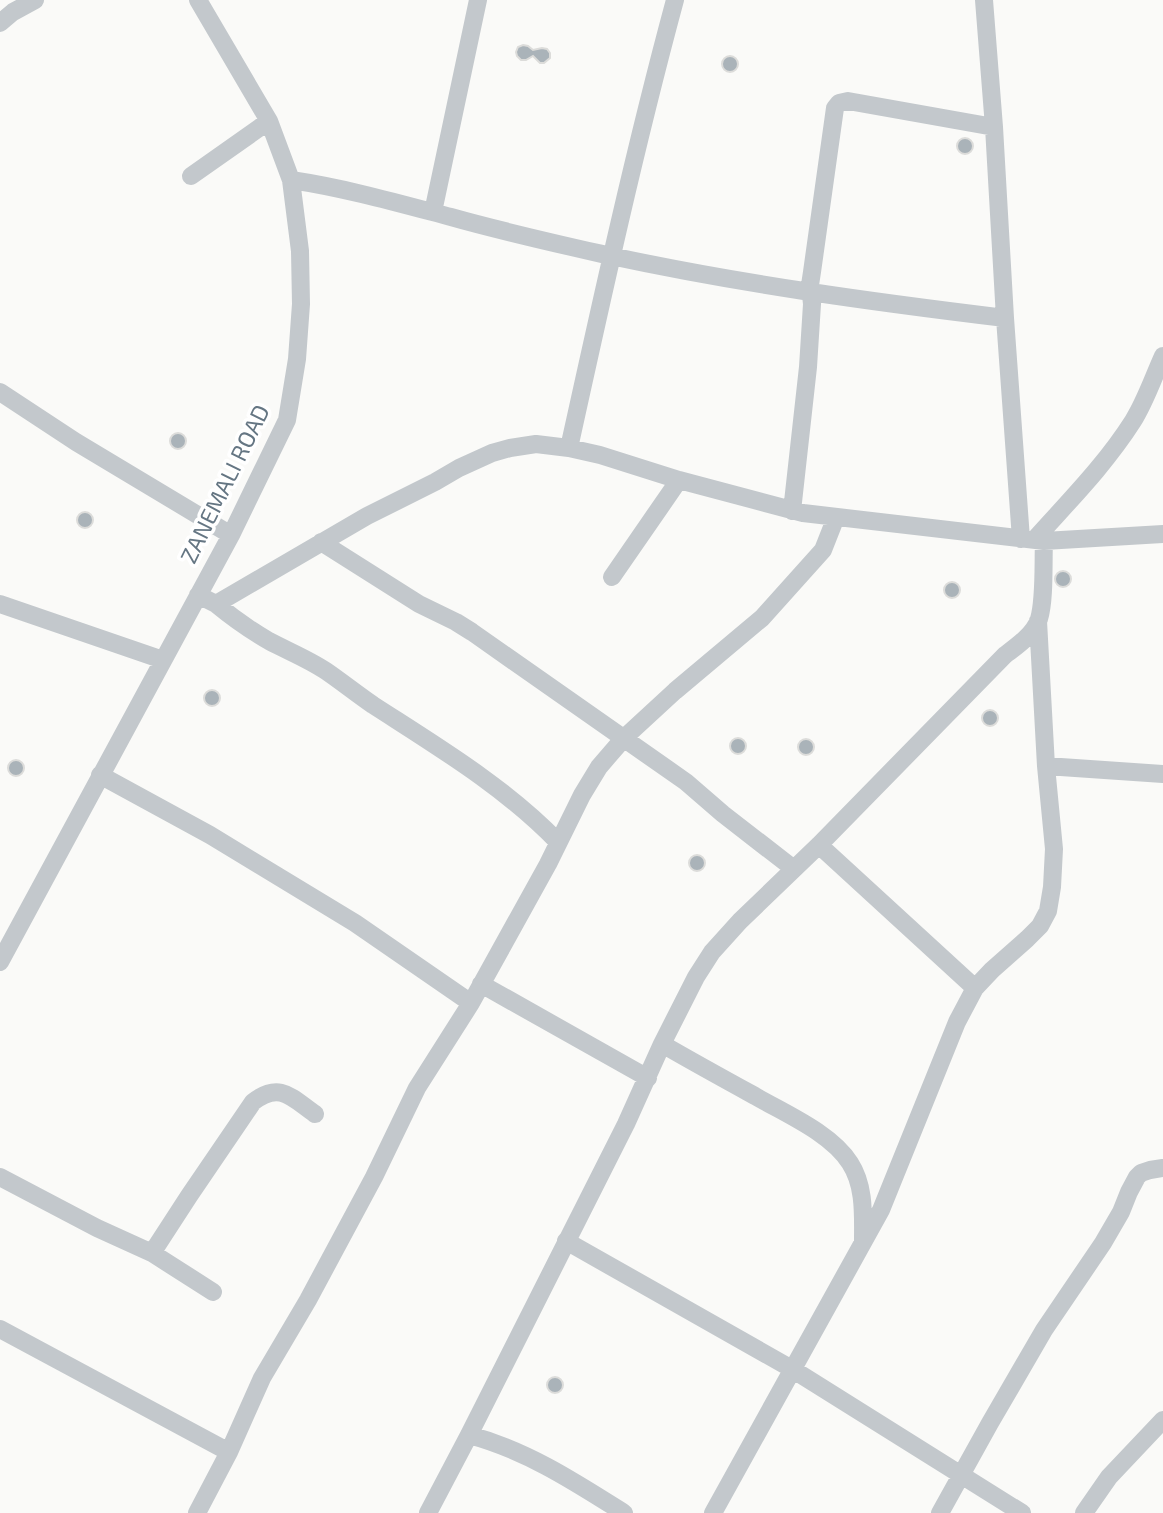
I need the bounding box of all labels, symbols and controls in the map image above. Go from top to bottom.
street label: ZANEMALI ROAD [174,400,275,567]

